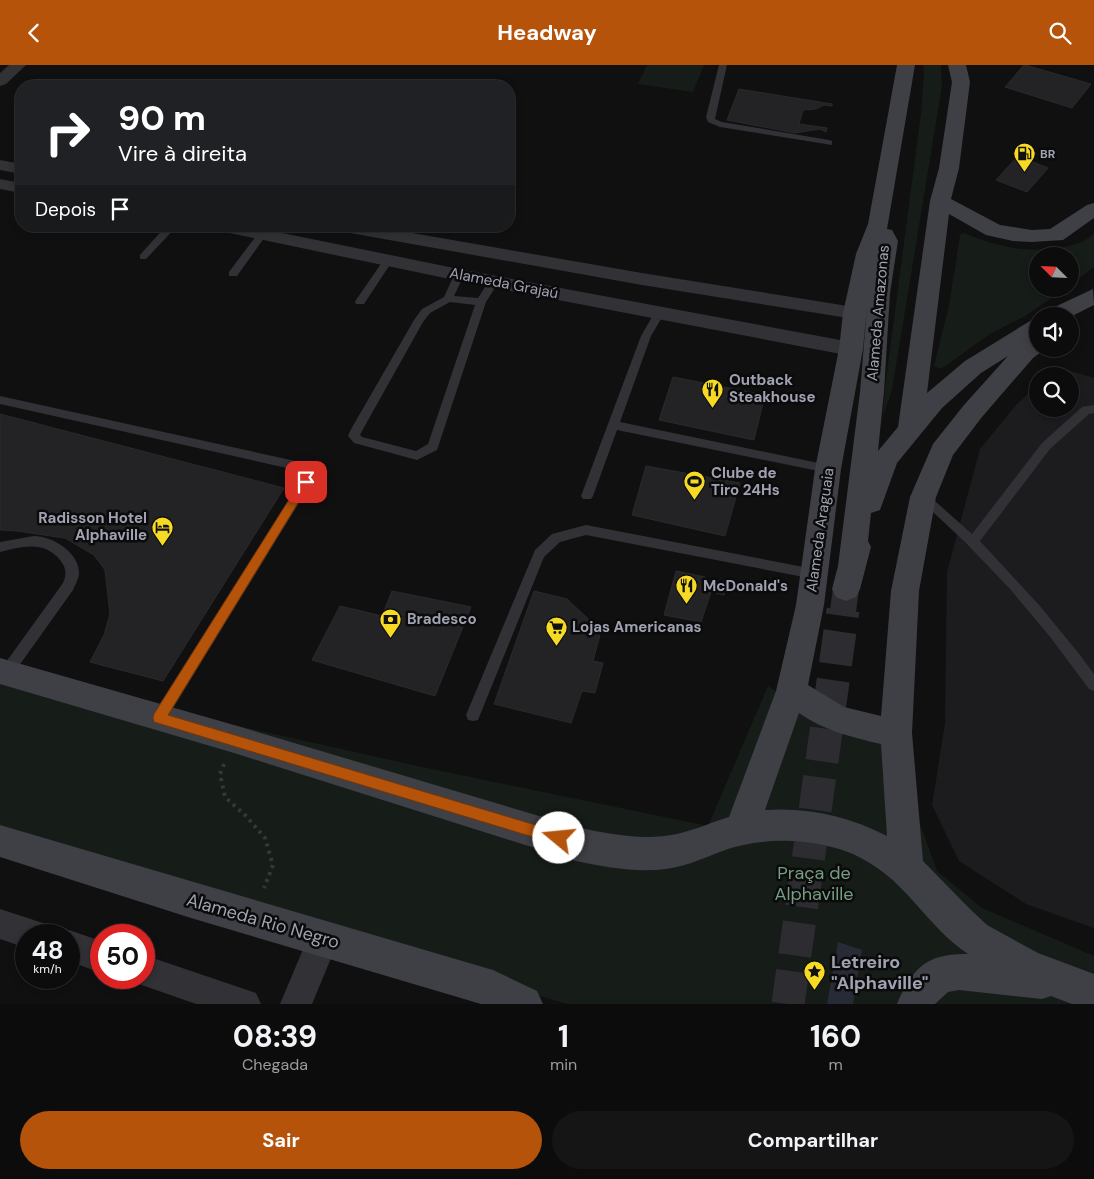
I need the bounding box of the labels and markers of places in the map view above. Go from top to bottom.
fuel station icon: BR [1012,142,1036,173]
place label: BR [1040,146,1056,162]
place label: Outback Steakhouse [729,370,816,407]
restaurant icon: Outback Steakhouse [701,377,725,408]
pin [285,461,327,503]
place label: Clube de Tiro 24Hs [711,463,780,500]
sports icon: Clube de Tiro 24Hs [683,470,707,501]
place label: Radisson Hotel Alphaville [38,508,147,545]
hotel icon: Radisson Hotel Alphaville [151,515,175,546]
restaurant icon: McDonald's [675,574,699,605]
place label: McDonald's [703,576,788,596]
bank icon: Bradesco [379,607,403,638]
place label: Bradesco [407,609,477,629]
supermarket icon: Lojas Americanas [544,615,568,646]
place label: Lojas Americanas [572,617,702,637]
place label: Letreiro "Alphaville" [831,950,928,995]
place icon: Letreiro "Alphaville" [803,960,827,991]

